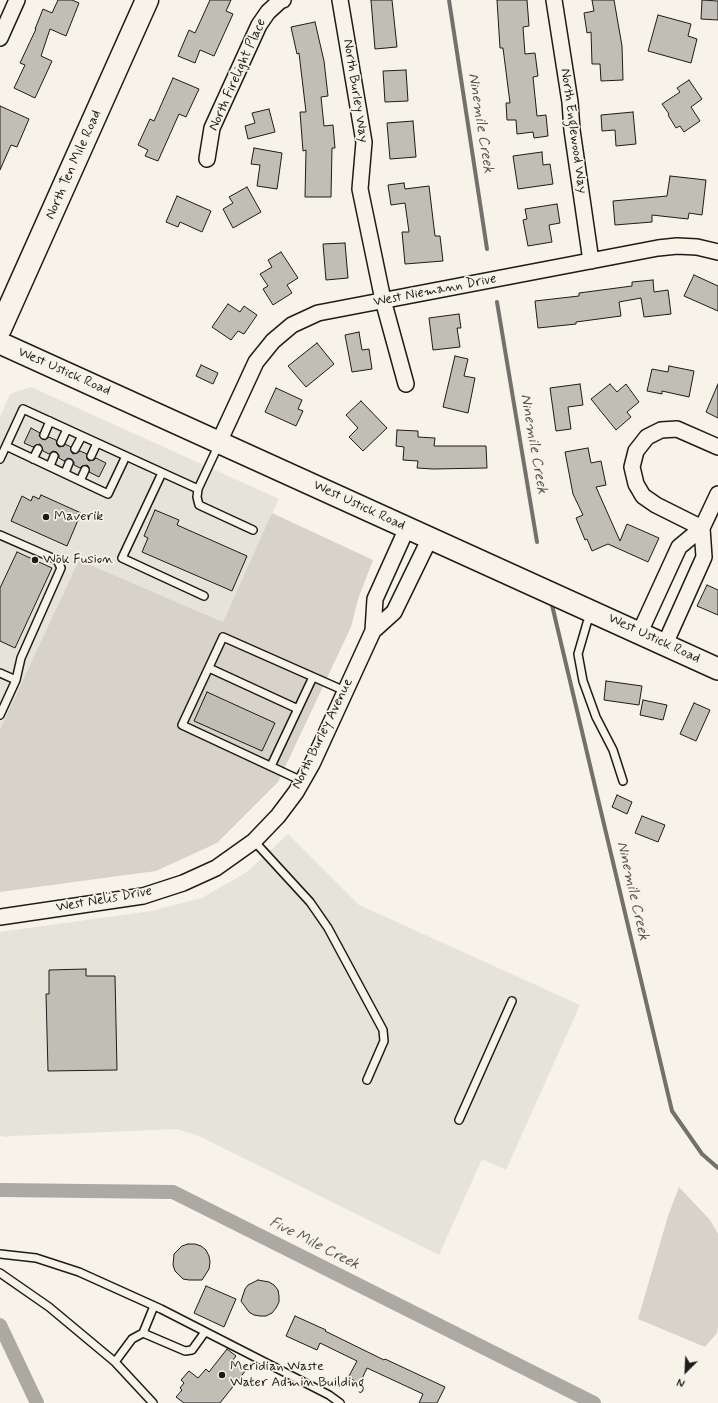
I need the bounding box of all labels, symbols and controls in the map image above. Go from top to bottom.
street label: North Firelight Place [206,16,270,134]
street label: North Burley Way [339,38,371,144]
street label: North Englewood Way [556,67,590,195]
water label: Ninemile Creek [463,72,497,174]
street label: North Ten Mile Road [42,108,106,222]
street label: West Niemann Drive [372,271,498,311]
street label: West Ustick Road [15,344,113,400]
water label: Ninemile Creek [515,393,551,495]
street label: West Ustick Road [310,477,408,535]
place label: Maverik [54,509,103,525]
marker: Maverik [41,512,51,522]
place label: Wok Fusion [43,552,113,568]
marker: Wok Fusion [30,555,40,565]
street label: West Ustick Road [605,610,703,668]
street label: North Burley Avenue [289,676,357,792]
water label: Ninemile Creek [612,840,652,942]
street label: West Nelis Drive [55,883,153,917]
water label: Five Mile Creek [266,1214,362,1274]
north arrow [666,1351,706,1391]
place label: Meridian Waste Water Admin Building [230,1359,365,1392]
marker: Meridian Waste Water Admin Building [217,1370,227,1380]
text: N [675,1374,687,1390]

